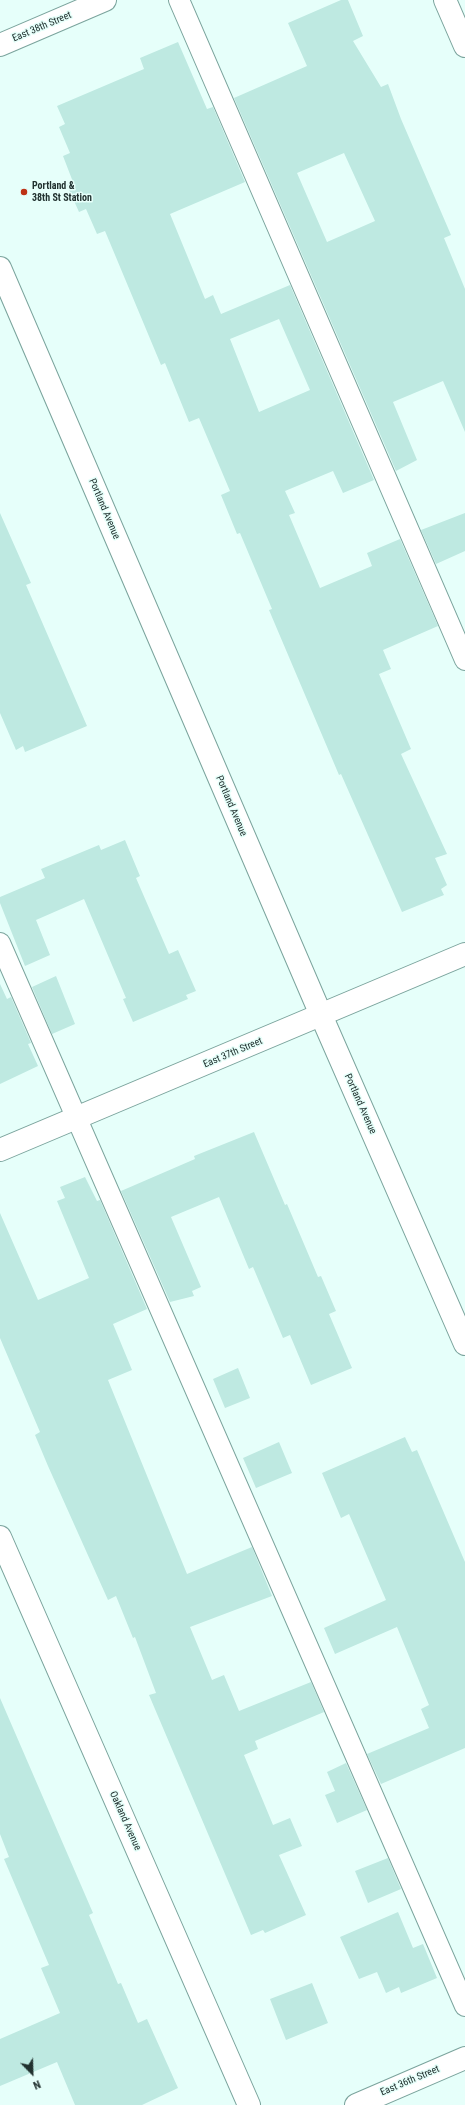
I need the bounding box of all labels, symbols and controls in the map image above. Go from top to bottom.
street label: East 38th Street [11,9,73,45]
place label: Portland & 38th St Station [32,180,92,204]
marker: Portland & 38th St Station [19,187,29,197]
street label: Portland Avenue [86,477,122,541]
street label: Portland Avenue [213,774,249,838]
street label: East 37th Street [202,1035,264,1071]
street label: Portland Avenue [341,1072,379,1136]
street label: Oakland Avenue [107,1790,143,1852]
north arrow [12,2053,52,2093]
street label: East 36th Street [379,2063,441,2099]
text: N [31,2077,43,2092]

